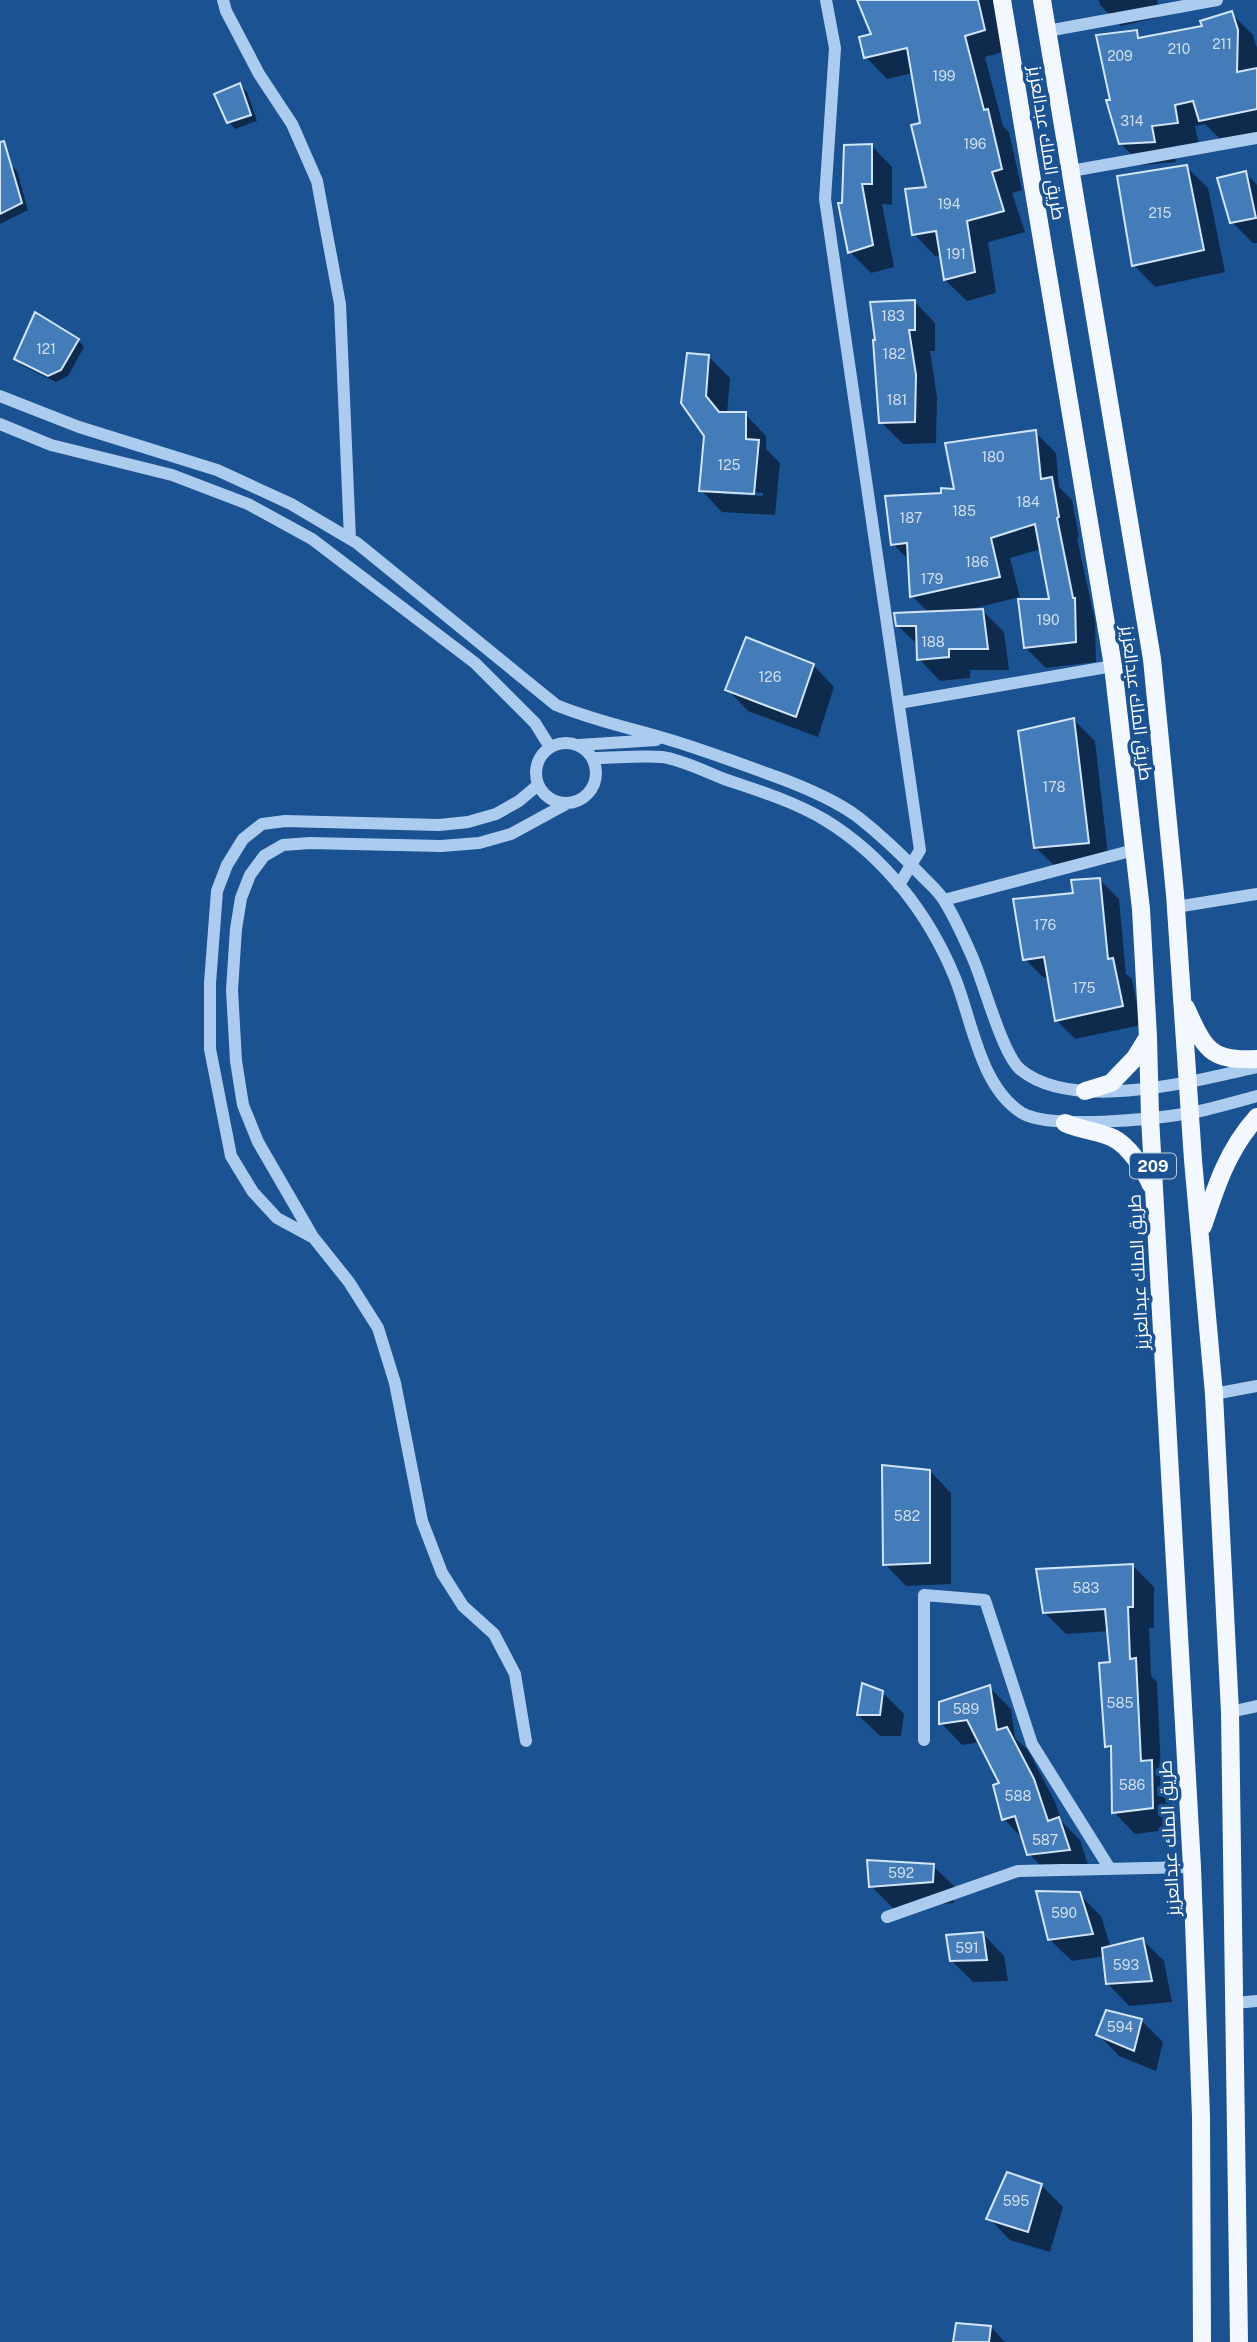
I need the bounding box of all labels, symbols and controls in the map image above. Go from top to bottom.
house number: 211 [1212,36,1232,52]
house number: 210 [1168,41,1190,57]
house number: 209 [1107,48,1133,64]
street label: طريق الملك عبدالعزيز [1022,63,1070,222]
house number: 199 [932,68,956,84]
house number: 314 [1120,113,1144,129]
house number: 196 [963,136,987,152]
house number: 194 [937,196,961,212]
house number: 215 [1148,205,1172,221]
house number: 191 [946,246,966,262]
house number: 183 [881,308,905,324]
house number: 121 [36,341,56,357]
house number: 182 [882,346,906,362]
house number: 181 [887,392,907,408]
house number: 180 [981,449,1005,465]
house number: 125 [717,457,741,473]
house number: 184 [1016,494,1040,510]
house number: 185 [952,503,976,519]
house number: 187 [900,510,922,526]
house number: 186 [965,554,989,570]
house number: 179 [921,571,944,587]
house number: 190 [1037,612,1059,628]
street label: طريق الملك عبدالعزيز [1115,623,1157,782]
house number: 188 [921,634,945,650]
house number: 126 [759,669,782,685]
house number: 178 [1043,779,1065,795]
house number: 176 [1034,917,1057,933]
house number: 175 [1072,980,1096,996]
road number: 209 [1130,1154,1176,1178]
street label: طريق الملك عبدالعزيز [1123,1193,1155,1351]
house number: 582 [894,1508,920,1524]
house number: 583 [1073,1580,1100,1596]
house number: 585 [1107,1695,1134,1711]
house number: 589 [953,1701,980,1717]
street label: طريق الملك عبدالعزيز [1154,1759,1186,1917]
house number: 586 [1119,1777,1146,1793]
house number: 588 [1004,1788,1032,1804]
house number: 587 [1032,1832,1058,1848]
house number: 592 [888,1865,914,1881]
house number: 590 [1051,1905,1077,1921]
house number: 591 [955,1940,979,1956]
house number: 593 [1113,1957,1139,1973]
house number: 594 [1107,2019,1133,2035]
house number: 595 [1003,2193,1029,2209]

